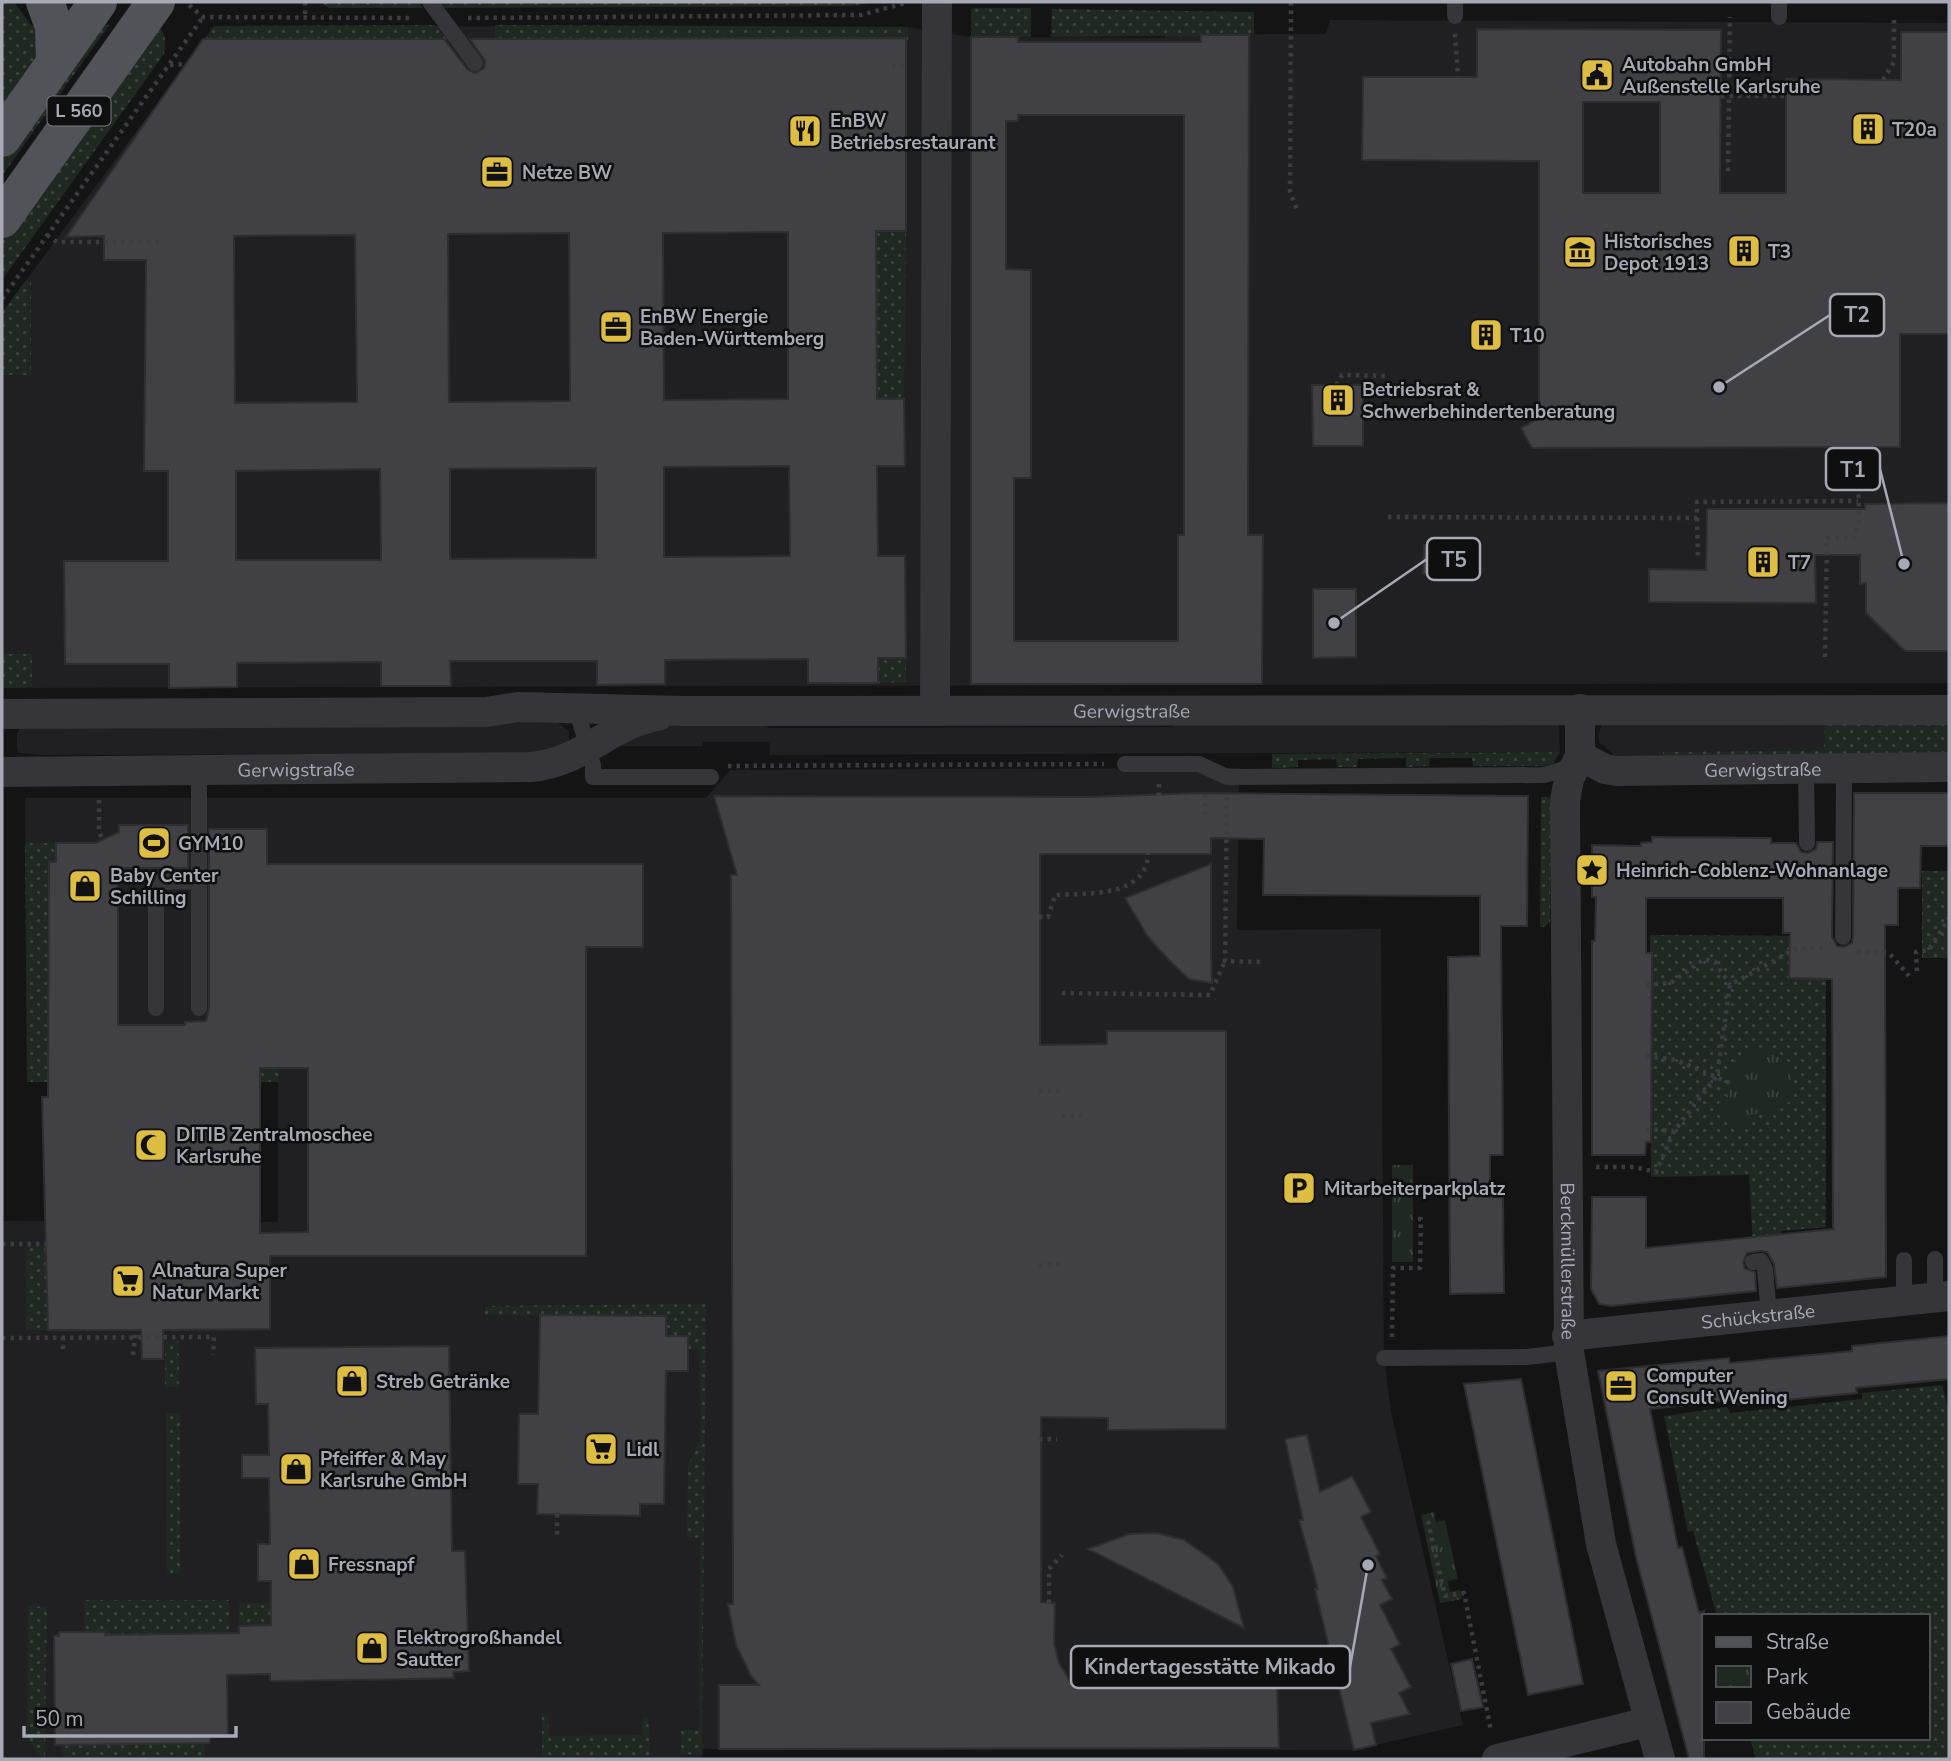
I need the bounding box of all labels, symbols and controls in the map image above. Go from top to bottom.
place label: Autobahn GmbH Außenstelle Karlsruhe [1622,52,1821,100]
public building icon: Autobahn GmbH Außenstelle Karlsruhe [1578,56,1616,94]
road number: L 560 [48,96,110,126]
place label: EnBW Betriebsrestaurant [830,108,996,156]
building icon: T20a [1849,110,1887,148]
restaurant icon: EnBW Betriebsrestaurant [786,112,824,150]
place label: T20a [1892,117,1937,143]
office icon: Netze BW [478,153,516,191]
place label: Netze BW [522,160,612,186]
place label: Historisches Depot 1913 [1604,229,1712,277]
building icon: T3 [1725,232,1763,270]
museum icon: Historisches Depot 1913 [1561,233,1599,271]
place label: T3 [1768,239,1791,265]
callout: T2 [1830,294,1884,336]
text: T2 [1844,301,1870,329]
place label: EnBW Energie Baden-Württemberg [640,304,824,352]
office icon: EnBW Energie Baden-Württemberg [597,308,635,346]
building icon: T10 [1467,316,1505,354]
place label: T10 [1510,323,1545,349]
place label: Betriebsrat & Schwerbehindertenberatung [1362,377,1615,425]
building icon: Betriebsrat & Schwerbehindertenberatung [1319,381,1357,419]
callout: T1 [1826,448,1880,490]
text: T1 [1840,456,1866,484]
callout: T5 [1427,538,1480,580]
building icon: T7 [1744,543,1782,581]
text: T5 [1441,546,1467,574]
place label: T7 [1788,550,1811,576]
street label: Gerwigstraße [1073,699,1190,725]
street label: Gerwigstraße [237,757,355,784]
street label: Gerwigstraße [1704,757,1821,784]
sports icon: GYM10 [135,824,173,862]
place label: GYM10 [178,831,243,857]
place icon: Heinrich-Coblenz-Wohnanlage [1573,851,1611,889]
place label: Heinrich-Coblenz-Wohnanlage [1616,858,1888,884]
place label: Baby Center Schilling [110,863,219,911]
shop icon: Baby Center Schilling [66,867,104,905]
place label: DITIB Zentralmoschee Karlsruhe [176,1122,372,1170]
mosque icon: DITIB Zentralmoschee Karlsruhe [132,1126,170,1164]
parking icon: Mitarbeiterparkplatz [1280,1169,1318,1207]
place label: Mitarbeiterparkplatz [1324,1176,1506,1202]
street label: Berckmüllerstraße [1554,1182,1581,1340]
place label: Alnatura Super Natur Markt [152,1258,288,1306]
supermarket icon: Alnatura Super Natur Markt [109,1262,147,1300]
street label: Schückstraße [1700,1298,1816,1336]
shop icon: Streb Getränke [333,1362,371,1400]
place label: Computer Consult Wening [1646,1363,1788,1411]
office icon: Computer Consult Wening [1602,1367,1640,1405]
place label: Streb Getränke [376,1369,510,1395]
supermarket icon: Lidl [582,1430,620,1468]
place label: Lidl [626,1437,659,1463]
place label: Pfeiffer & May Karlsruhe GmbH [320,1446,467,1494]
shop icon: Pfeiffer & May Karlsruhe GmbH [277,1450,315,1488]
shop icon: Fressnapf [285,1545,323,1583]
place label: Fressnapf [328,1552,415,1578]
legend [1702,1614,1930,1740]
place label: Elektrogroßhandel Sautter [396,1625,562,1673]
text: Straße [1766,1628,1829,1656]
shop icon: Elektrogroßhandel Sautter [353,1629,391,1667]
callout: Kindertagesstätte Mikado [1071,1646,1350,1688]
text: Kindertagesstätte Mikado [1084,1653,1336,1681]
text: Park [1766,1663,1808,1691]
scale bar [24,1694,236,1738]
text: Gebäude [1766,1698,1851,1726]
text: 50 m [35,1705,84,1733]

